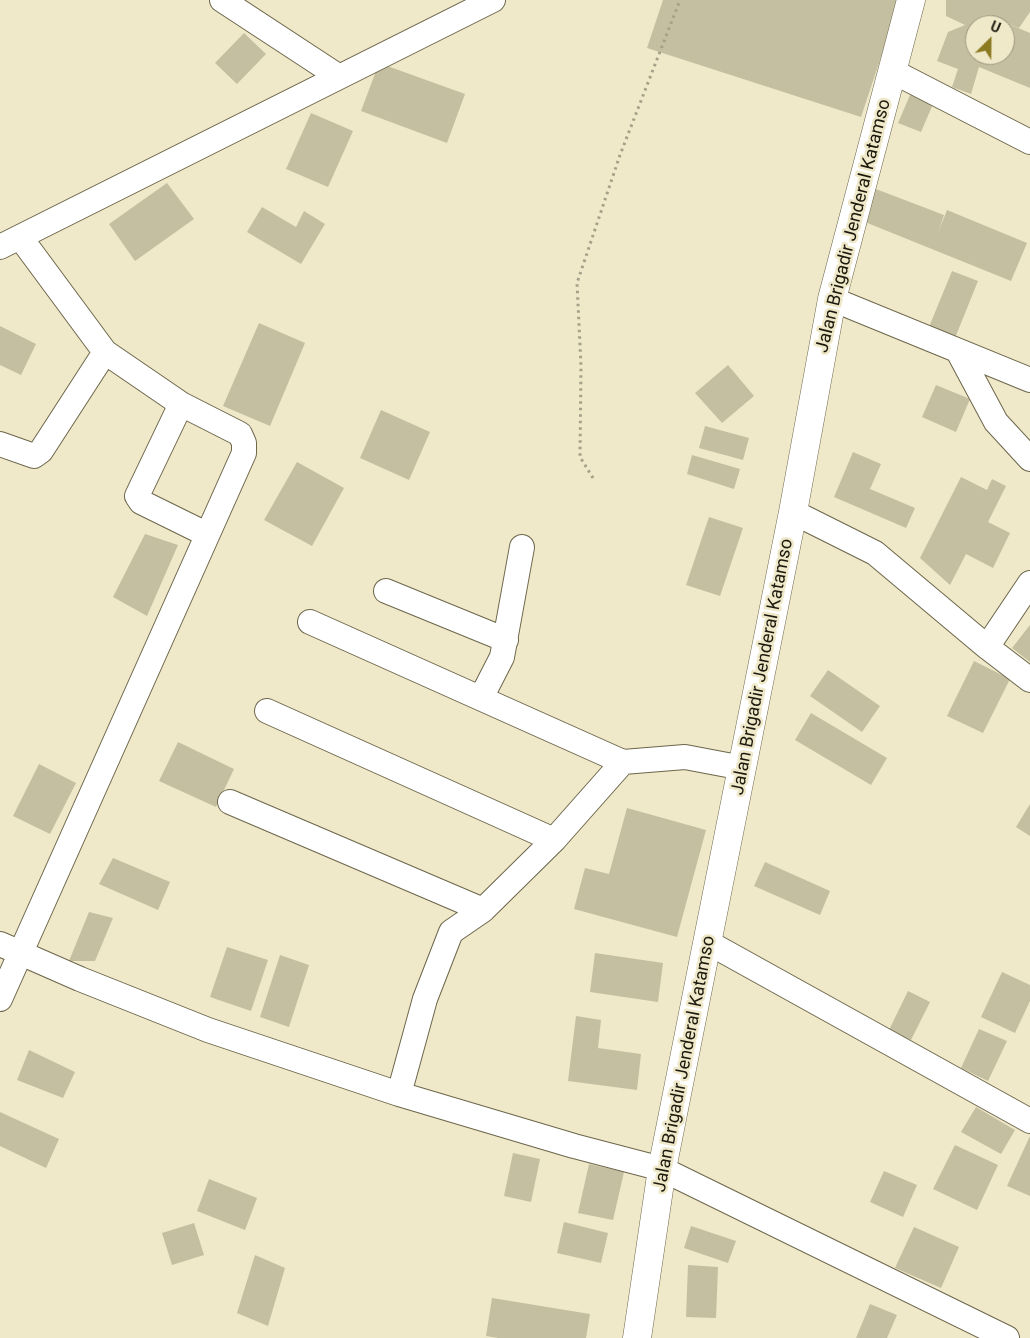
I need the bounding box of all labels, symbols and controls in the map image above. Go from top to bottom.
north arrow [965,15,1015,65]
text: U [988,18,1003,36]
street label: Jalan Brigadir Jenderal Katamso [812,97,896,355]
street label: Jalan Brigadir Jenderal Katamso [728,537,798,797]
street label: Jalan Brigadir Jenderal Katamso [650,934,720,1194]

